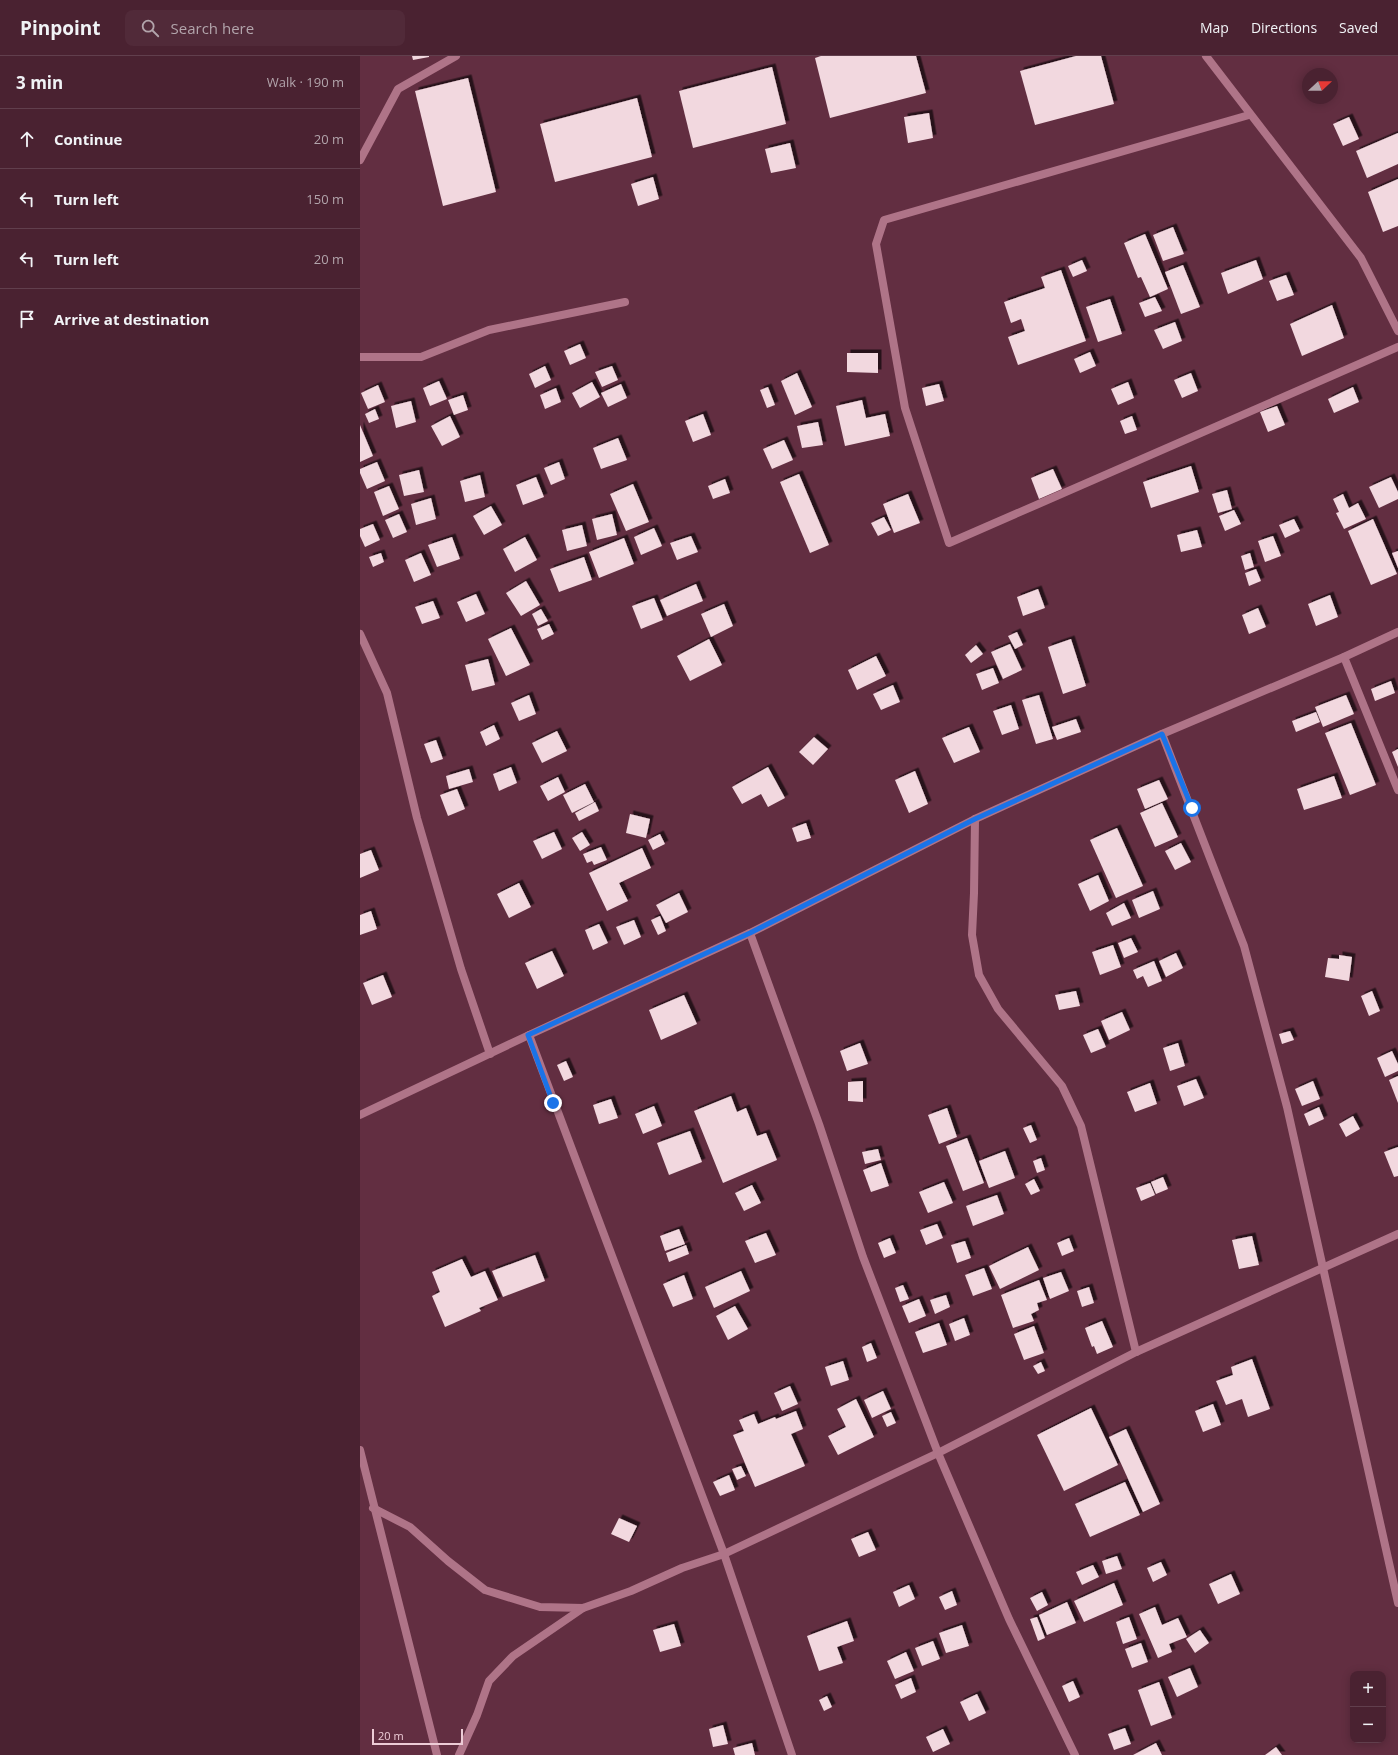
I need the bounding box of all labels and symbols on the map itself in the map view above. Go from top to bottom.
north arrow [1302,68,1338,104]
route start [1183,799,1201,817]
route end [544,1094,562,1112]
scale bar [372,1727,463,1746]

